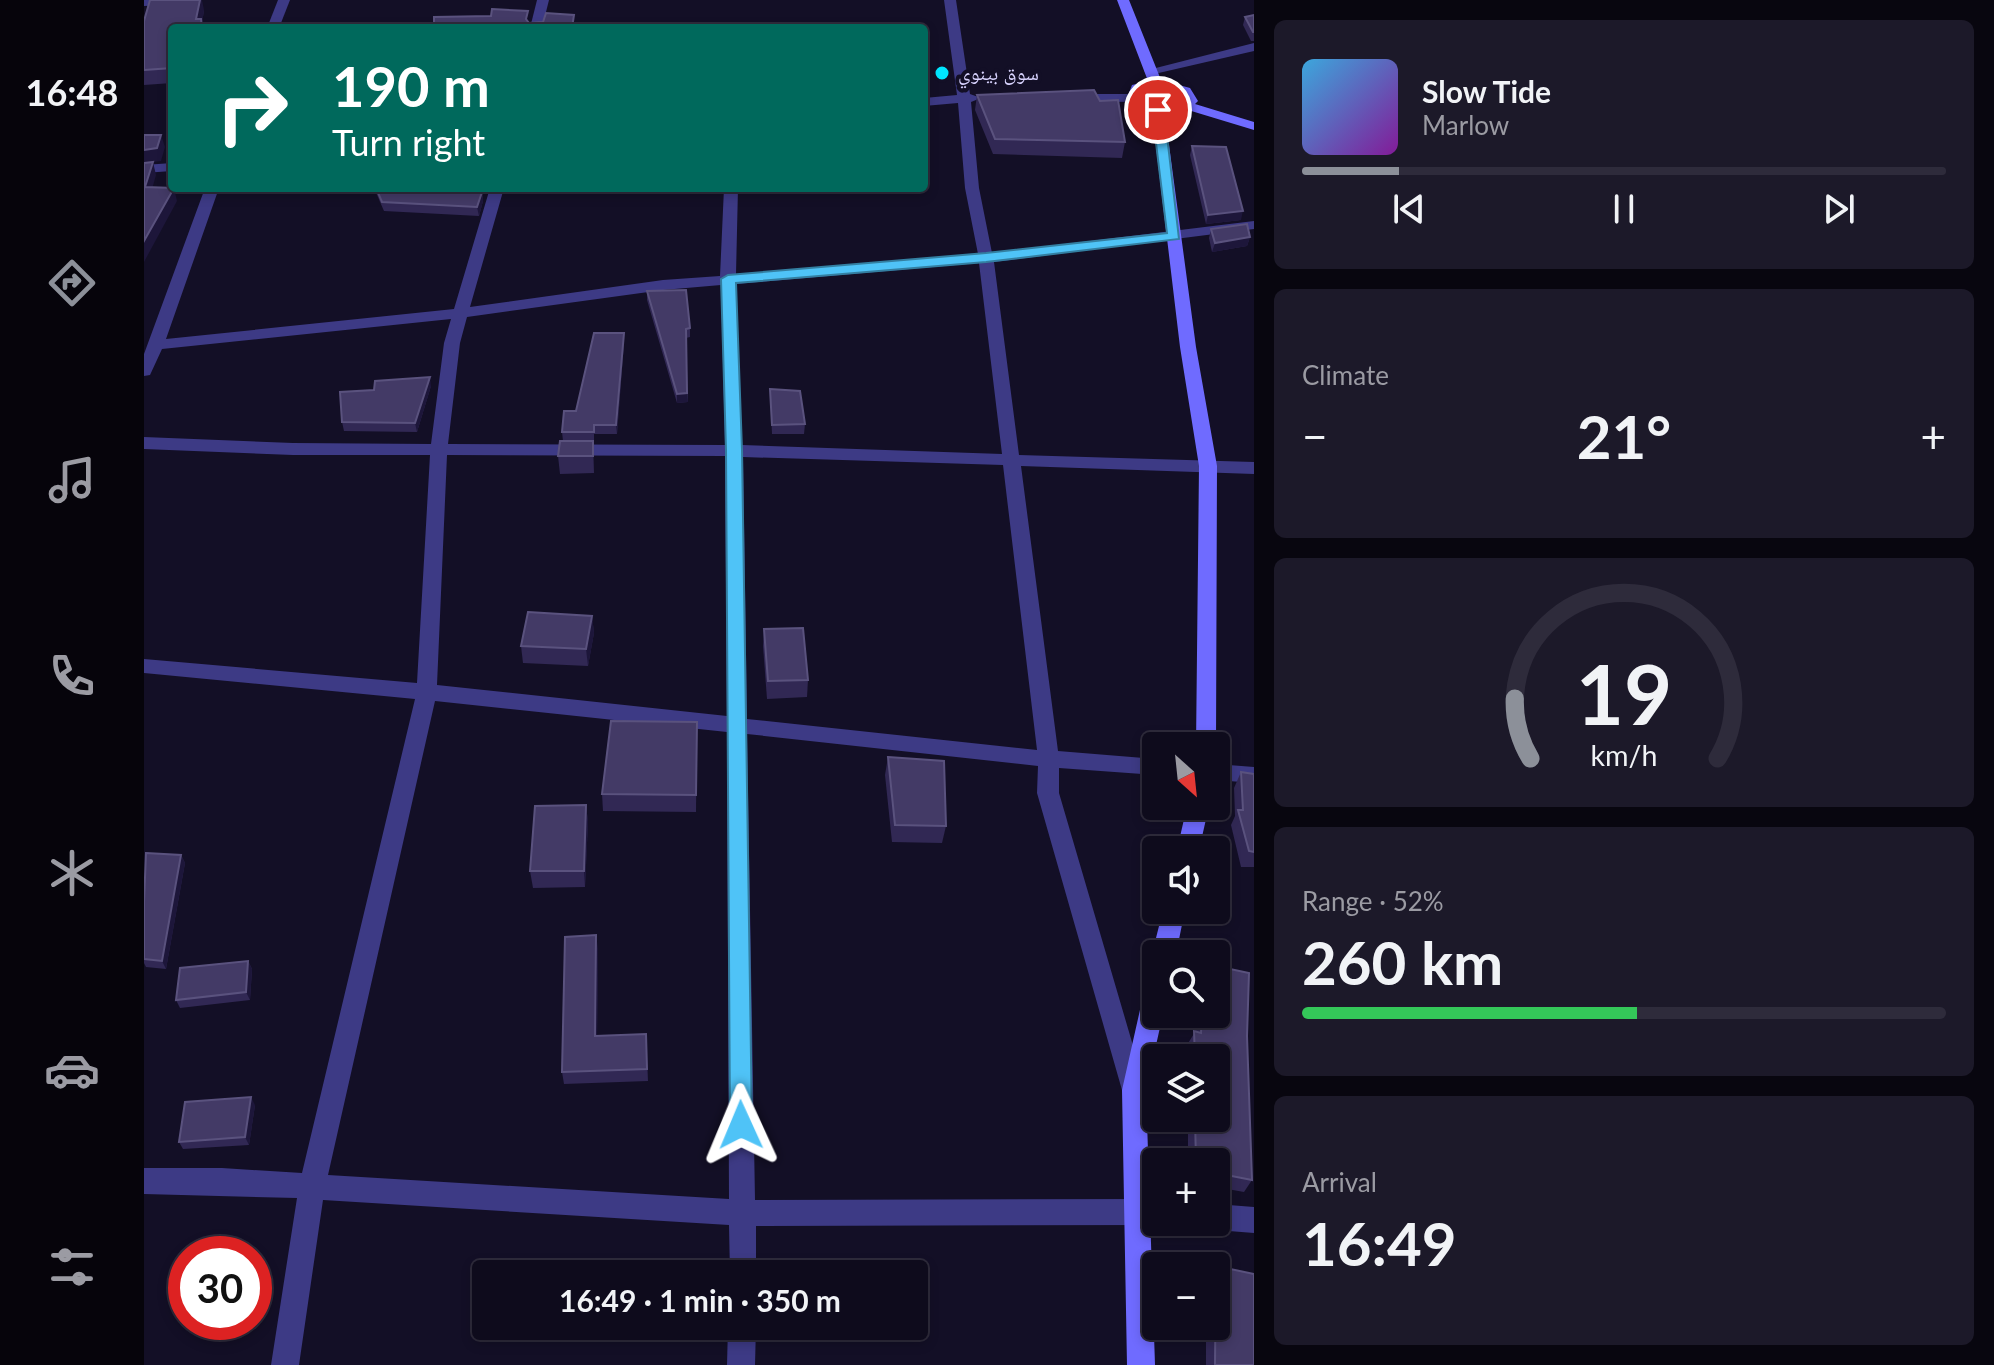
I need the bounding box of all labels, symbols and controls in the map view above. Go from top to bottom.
text: 190 m [332,52,490,119]
icon: right [200,56,304,160]
place label: سوق بينوي [958,60,1039,89]
marker: سوق بينوي [933,64,951,82]
text: 16:48 [26,70,118,114]
text: Slow Tide [1422,73,1551,109]
pin [1124,76,1192,144]
icon: arrive [1136,88,1180,132]
text: Marlow [1422,109,1509,141]
text: Turn right [332,120,485,164]
icon: previous [1387,187,1431,231]
icon: pause [1602,187,1646,231]
icon: next [1817,187,1861,231]
icon: directions [44,255,100,311]
text: Climate [1302,359,1389,391]
text: 21° [1577,400,1671,472]
text: − [1302,410,1328,462]
text: + [1920,410,1946,462]
icon: music [44,452,100,508]
text: 19 [1576,642,1672,742]
icon: phone [44,648,100,704]
north arrow [1142,732,1230,820]
map controls [1142,732,1230,1340]
text: km/h [1591,738,1657,772]
button: sound [1142,836,1230,924]
icon: climate [44,845,100,901]
text: Range · 52% [1302,885,1444,917]
text: 260 km [1302,926,1503,998]
button: search [1142,940,1230,1028]
icon: car [44,1042,100,1098]
button: layers [1142,1044,1230,1132]
position arrow [699,1083,783,1167]
button: + [1142,1148,1230,1236]
text: Arrival [1302,1166,1377,1198]
text: 16:49 [1302,1207,1457,1279]
speed limit sign: 30 [168,1236,272,1340]
icon: filters [44,1239,100,1295]
button: − [1142,1252,1230,1340]
text: 16:49 · 1 min · 350 m [559,1282,841,1318]

